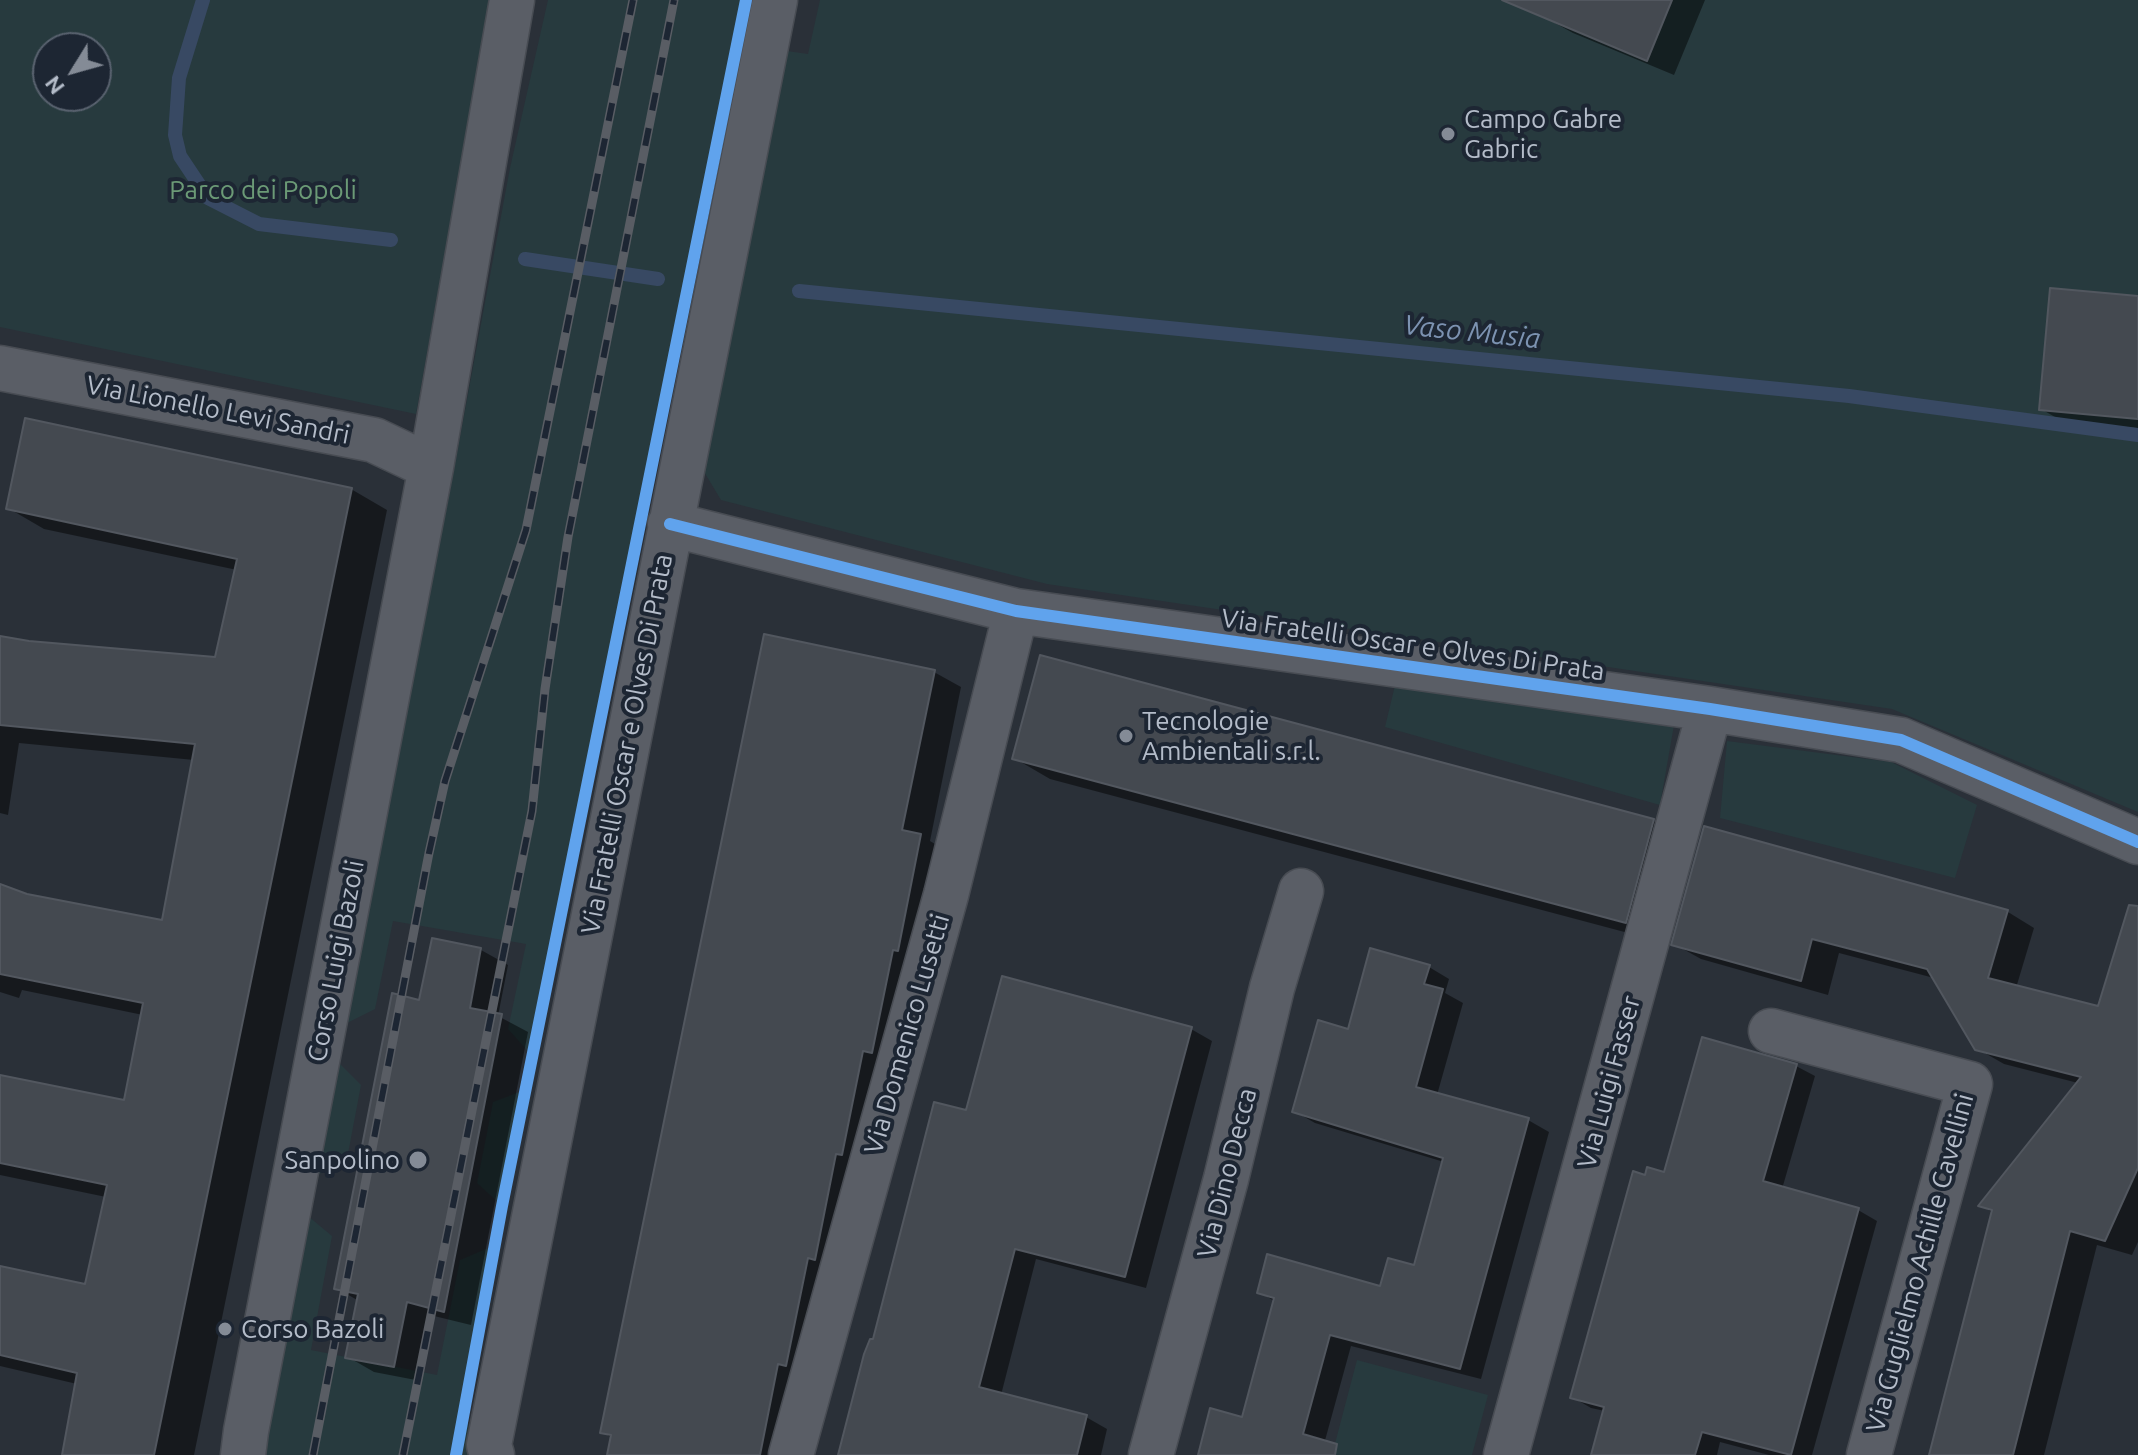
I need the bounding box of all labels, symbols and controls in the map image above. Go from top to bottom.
north arrow [32,32,112,112]
text: N [39,71,69,100]
place label: Campo Gabre Gabric [1464,103,1622,164]
marker: Campo Gabre Gabric [1439,125,1457,143]
park label: Parco dei Popoli [169,174,357,206]
water label: Vaso Musia [1402,308,1542,356]
street label: Via Lionello Levi Sandri [84,369,352,451]
street label: Via Fratelli Oscar e Olves Di Prata [575,551,679,937]
street label: Via Fratelli Oscar e Olves Di Prata [1219,603,1607,687]
place label: Tecnologie Ambientali s.r.l. [1142,705,1321,766]
marker: Tecnologie Ambientali s.r.l. [1117,727,1135,745]
street label: Corso Luigi Bazoli [301,857,371,1065]
street label: Via Domenico Lusetti [858,910,956,1158]
street label: Via Luigi Fasser [1571,992,1647,1172]
street label: Via Dino Decca [1191,1085,1263,1261]
street label: Via Guglielmo Achille Cavellini [1860,1090,1980,1436]
place label: Sanpolino [285,1144,400,1176]
marker: Sanpolino [407,1149,429,1171]
place label: Corso Bazoli [241,1313,384,1345]
marker: Corso Bazoli [216,1320,234,1338]

